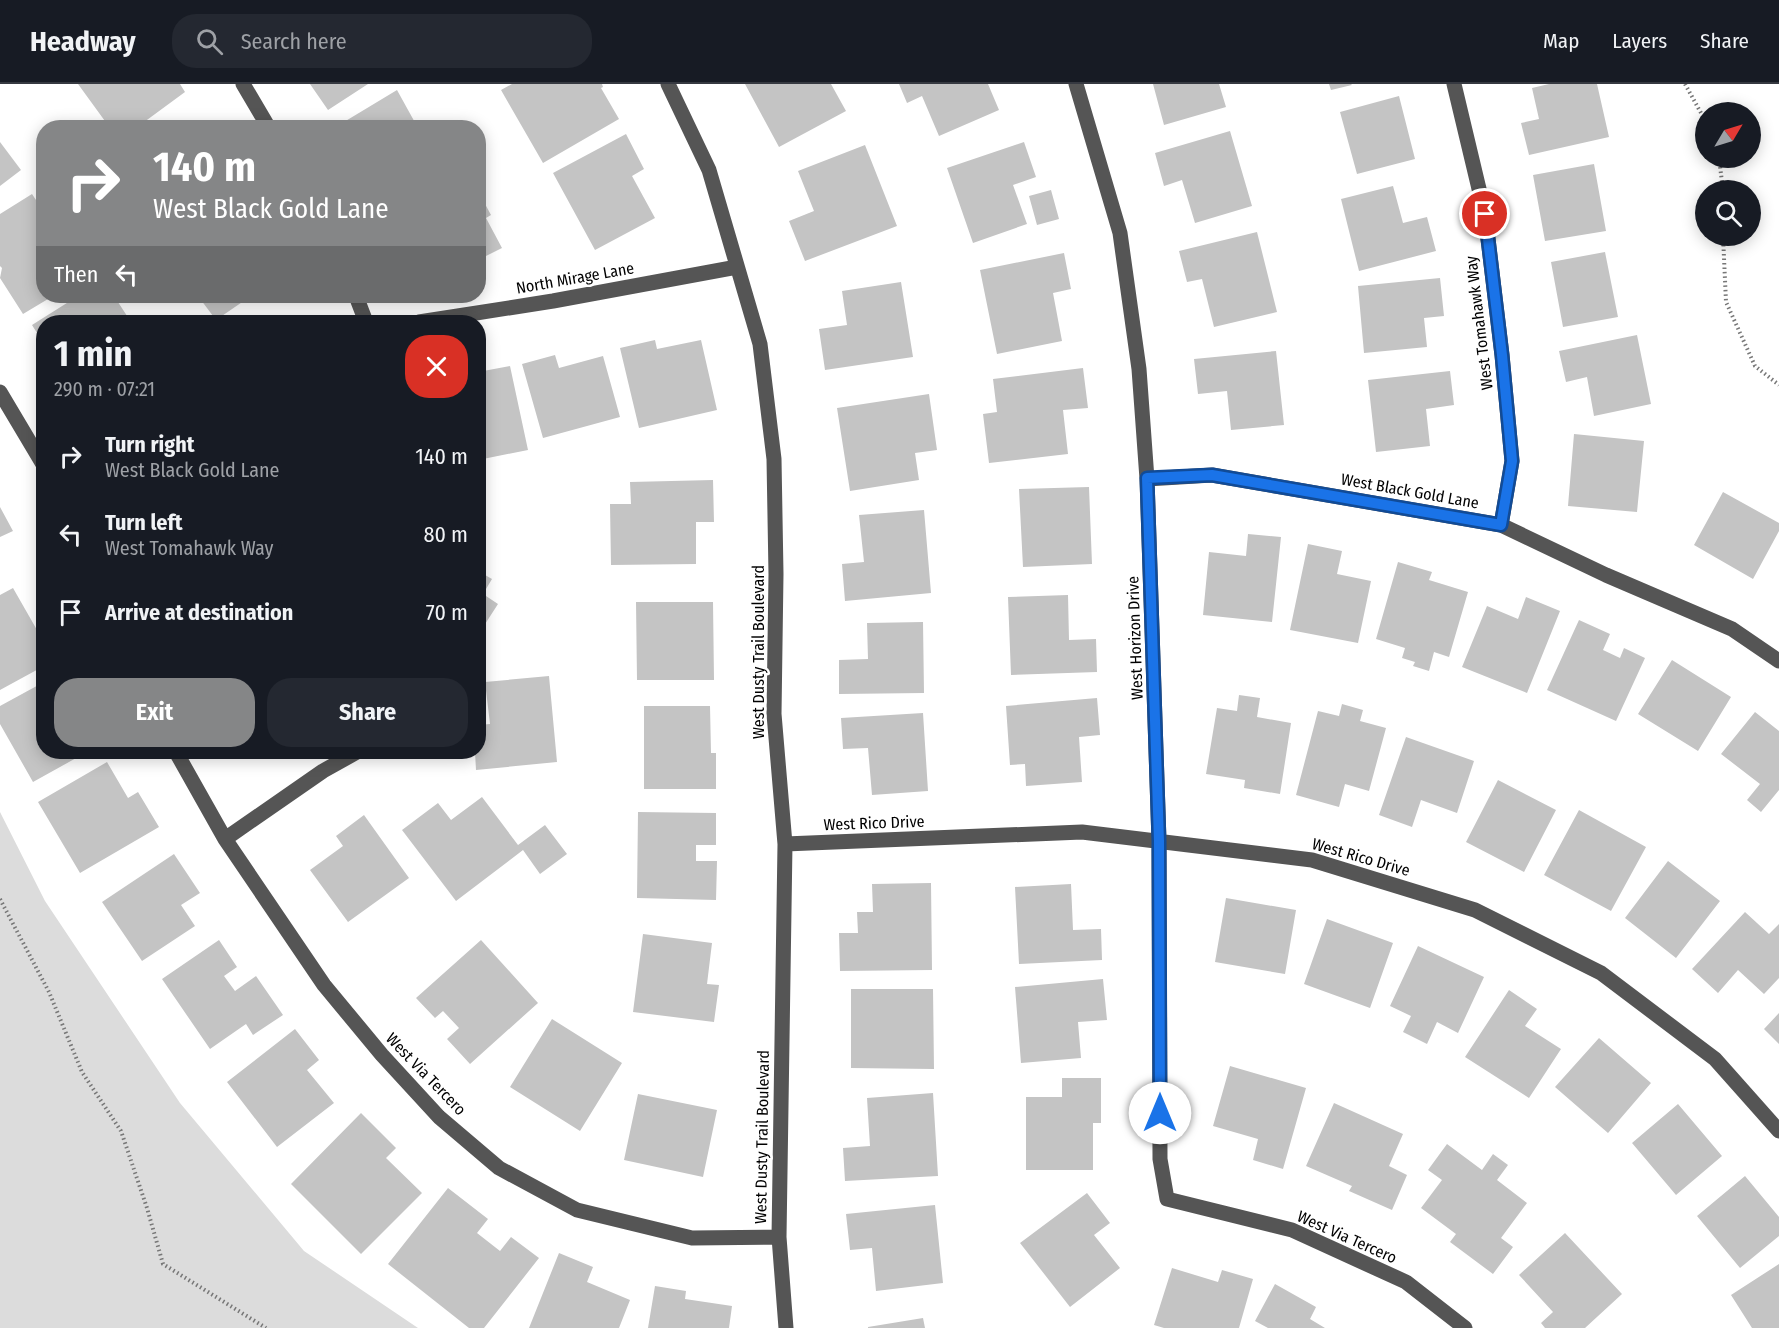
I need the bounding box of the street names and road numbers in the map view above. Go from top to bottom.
street label: West Tomahawk Way [1461,254,1497,391]
street label: North Mirage Lane [515,258,636,298]
street label: West Black Gold Lane [1340,470,1480,512]
street label: West Dusty Trail Boulevard [749,565,768,739]
street label: West Horizon Drive [1123,576,1147,700]
street label: West Rico Drive [823,812,925,834]
street label: West Rico Drive [1310,834,1412,880]
street label: West Via Tercero [382,1029,470,1119]
street label: West Dusty Trail Boulevard [751,1050,773,1224]
street label: West Via Tercero [1294,1207,1400,1267]

